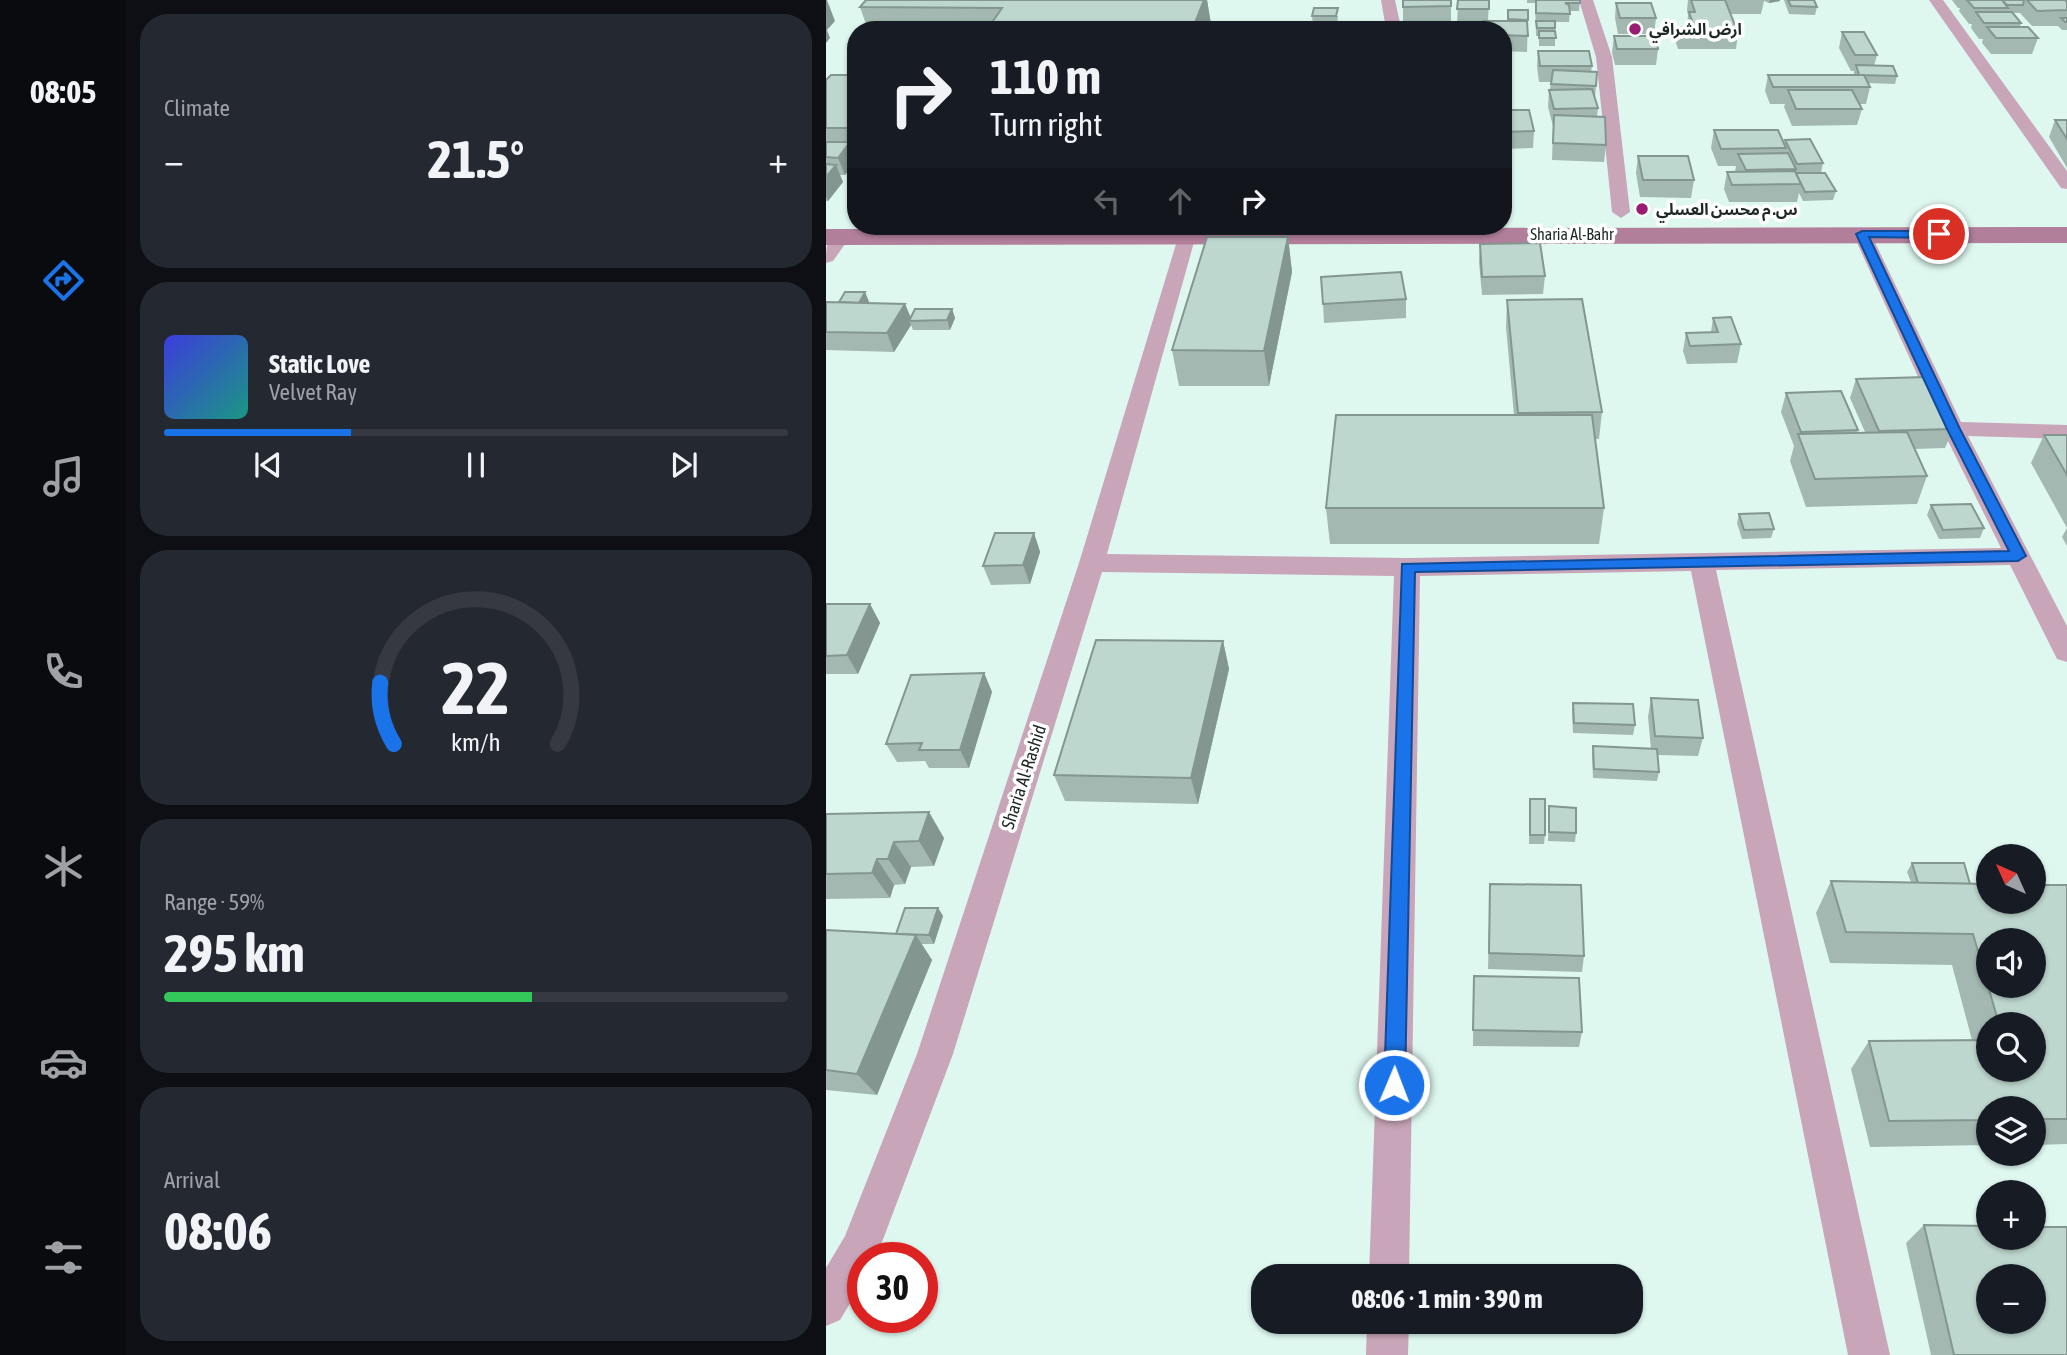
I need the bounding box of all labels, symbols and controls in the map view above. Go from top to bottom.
place label: ارض الشرافي [1649,20,1742,43]
marker: ارض الشرافي [1627,21,1643,37]
text: 110 m [990,48,1101,104]
icon: right [875,49,966,140]
text: 08:05 [30,73,96,110]
text: Climate [164,95,230,121]
text: Turn right [990,106,1103,143]
text: 21.5° [428,129,524,189]
text: − [164,138,184,181]
text: + [768,138,788,181]
icon: left [1088,182,1126,220]
icon: ahead [1161,182,1199,220]
icon: right [1234,182,1272,220]
place label: س. م محسن العسلي [1656,200,1798,223]
marker: س. م محسن العسلي [1634,201,1650,217]
pin [1909,204,1969,264]
icon: arrive [1920,215,1958,253]
street label: Sharia Al-Bahr [1530,225,1614,243]
icon: directions [39,256,88,305]
text: Static Love [269,349,370,379]
text: Velvet Ray [269,379,357,405]
icon: previous [249,446,287,484]
icon: pause [457,446,495,484]
icon: next [665,446,703,484]
icon: music [39,452,88,501]
text: 22 [442,646,510,729]
icon: phone [39,647,88,696]
street label: Sharia Al-Rashid [997,722,1050,832]
text: km/h [451,727,501,755]
icon: climate [39,842,88,891]
north arrow [1976,844,2046,914]
map controls [1976,844,2046,1334]
text: Range · 59% [164,889,264,915]
text: 295 km [164,923,305,983]
button: sound [1976,928,2046,998]
button: search [1976,1012,2046,1082]
icon: car [39,1038,88,1087]
position arrow [1357,1048,1431,1122]
button: layers [1976,1096,2046,1166]
text: Arrival [164,1167,220,1193]
button: + [1976,1180,2046,1250]
text: 08:06 [164,1201,272,1261]
icon: filters [39,1233,88,1282]
speed limit sign: 30 [847,1242,938,1333]
button: − [1976,1264,2046,1334]
text: 08:06 · 1 min · 390 m [1351,1284,1543,1314]

